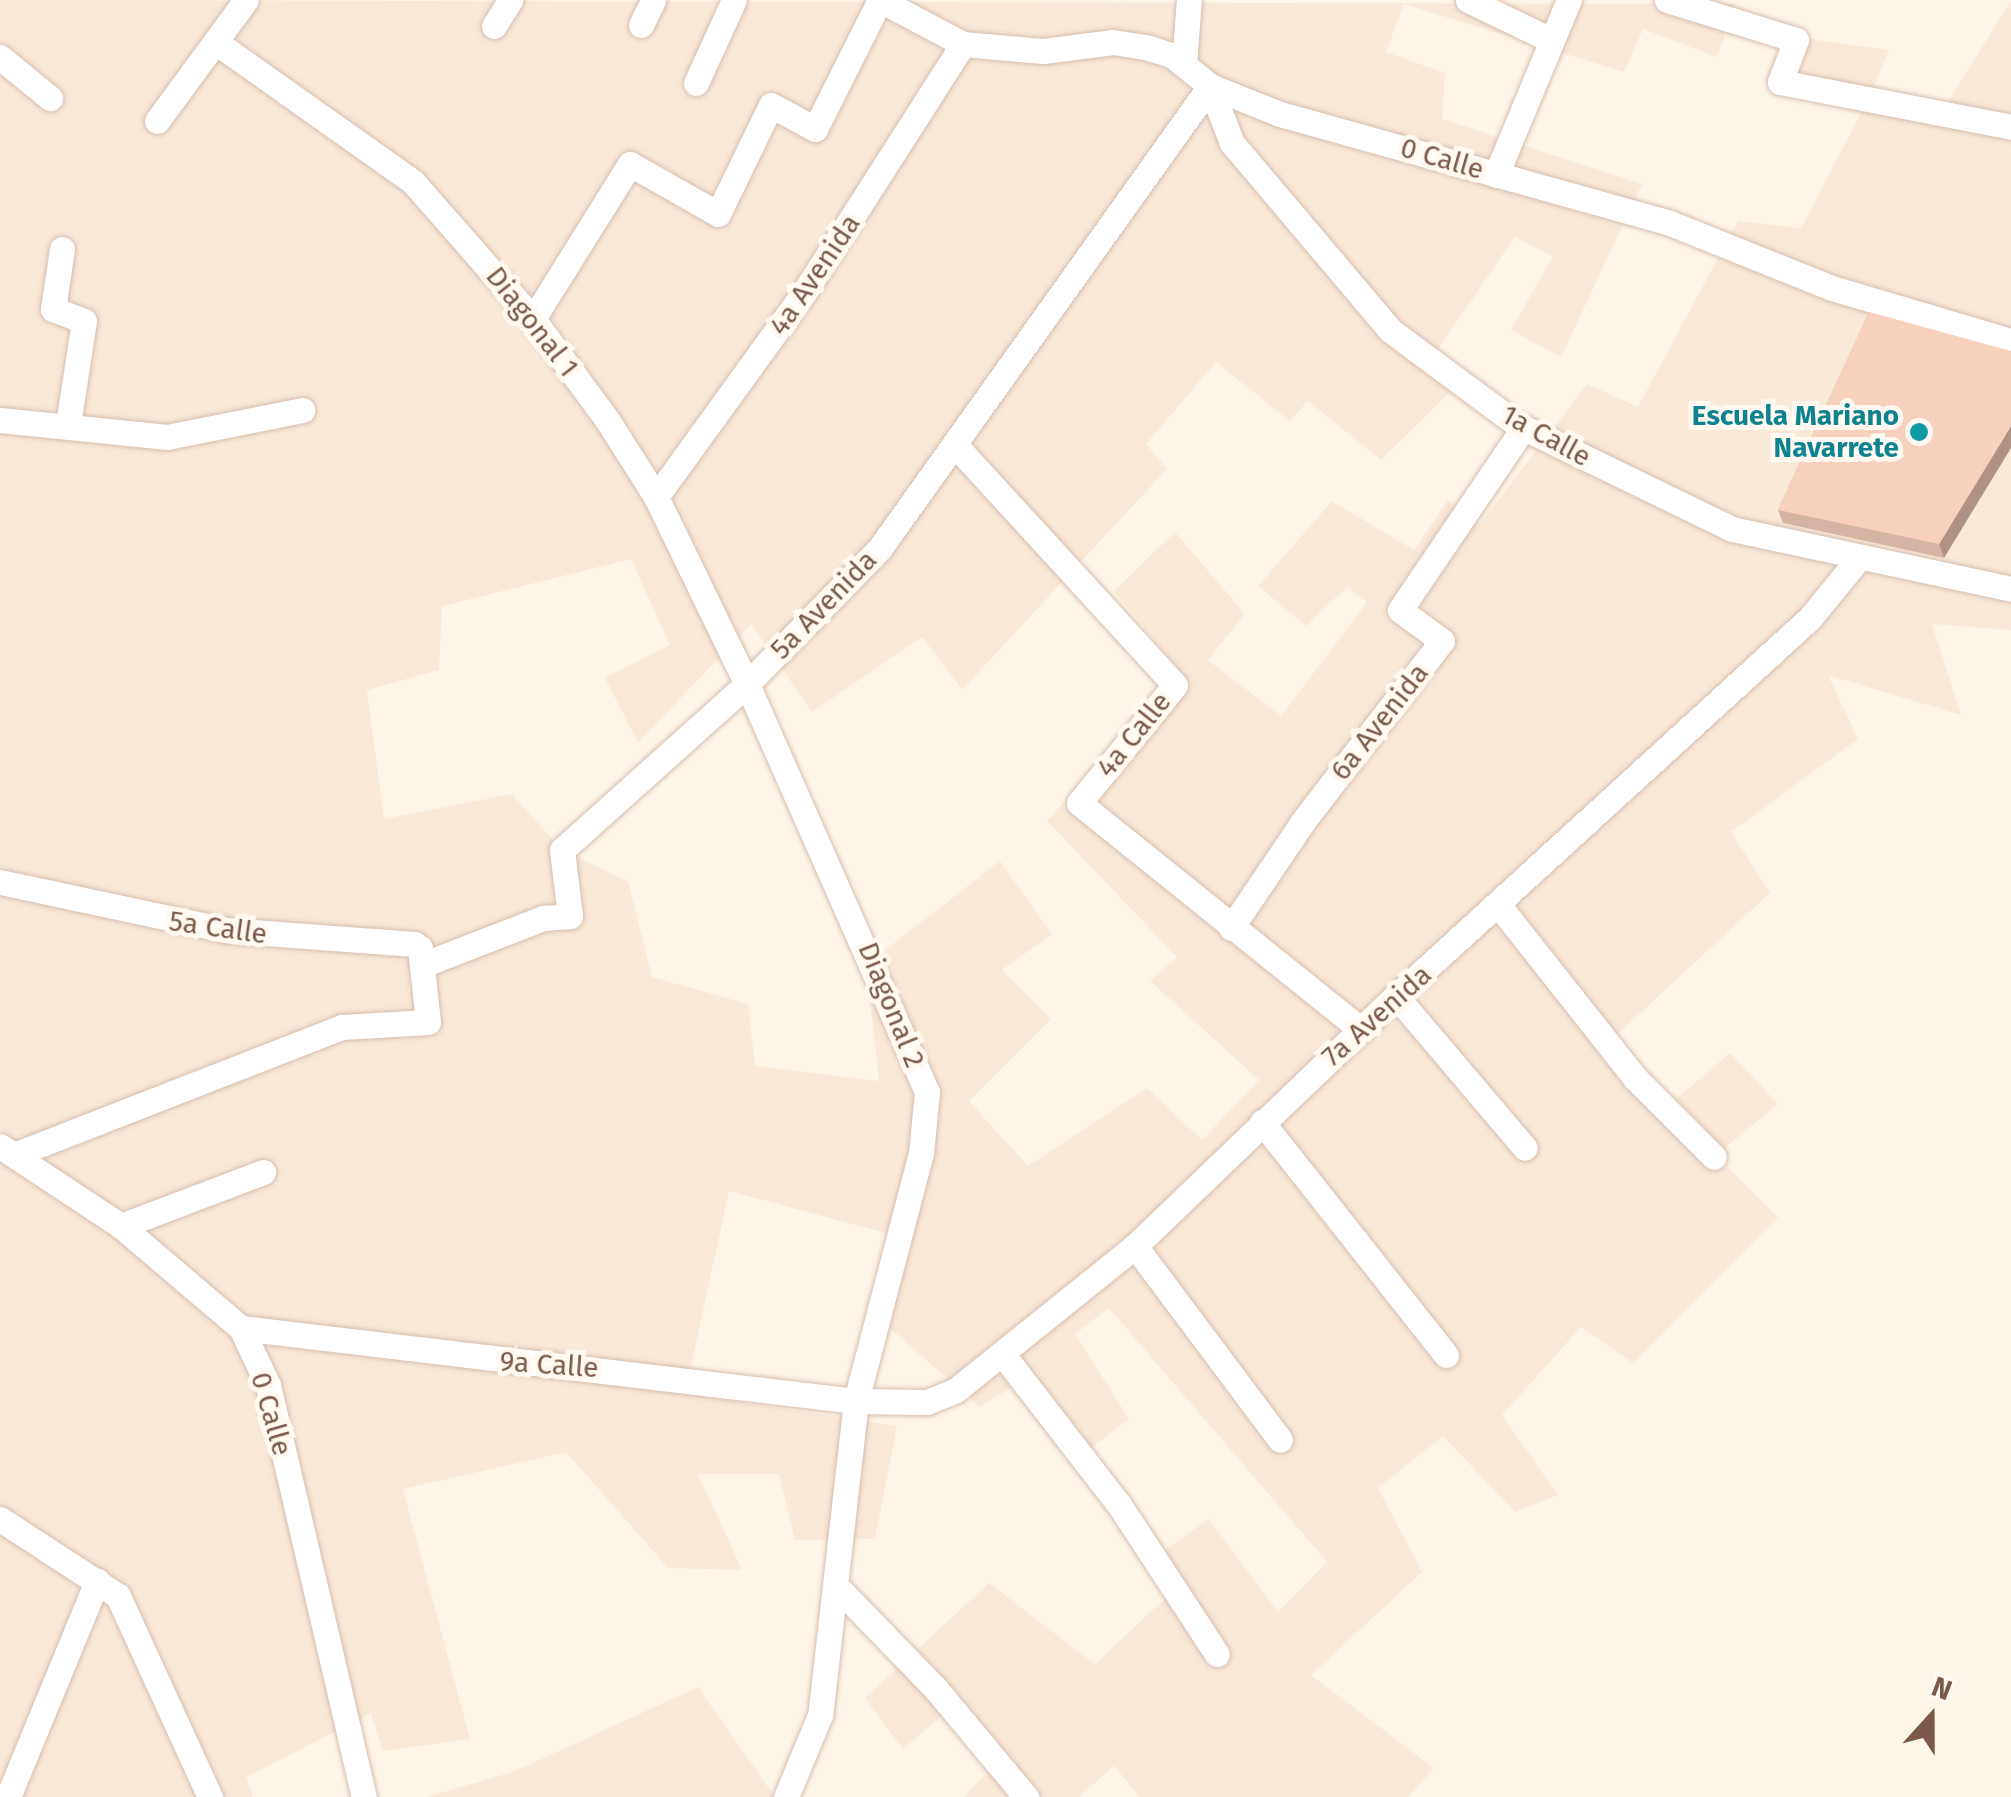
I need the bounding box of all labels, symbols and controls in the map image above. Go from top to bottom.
street label: 0 Calle [1397,131,1487,187]
street label: 4a Avenida [762,208,868,342]
street label: Diagonal 1 [479,260,585,384]
street label: 1a Calle [1496,398,1596,474]
place label: Escuela Mariano Navarrete [1692,399,1899,465]
marker: Escuela Mariano Navarrete [1908,421,1930,443]
street label: 5a Avenida [764,544,884,666]
street label: 6a Avenida [1324,657,1436,787]
street label: 4a Calle [1090,686,1178,784]
street label: 5a Calle [167,905,269,951]
street label: Diagonal 2 [851,937,931,1073]
street label: 7a Avenida [1315,958,1439,1074]
street label: 9a Calle [498,1345,600,1385]
street label: 0 Calle [243,1369,299,1459]
north arrow [1881,1667,1981,1767]
text: N [1927,1670,1957,1707]

